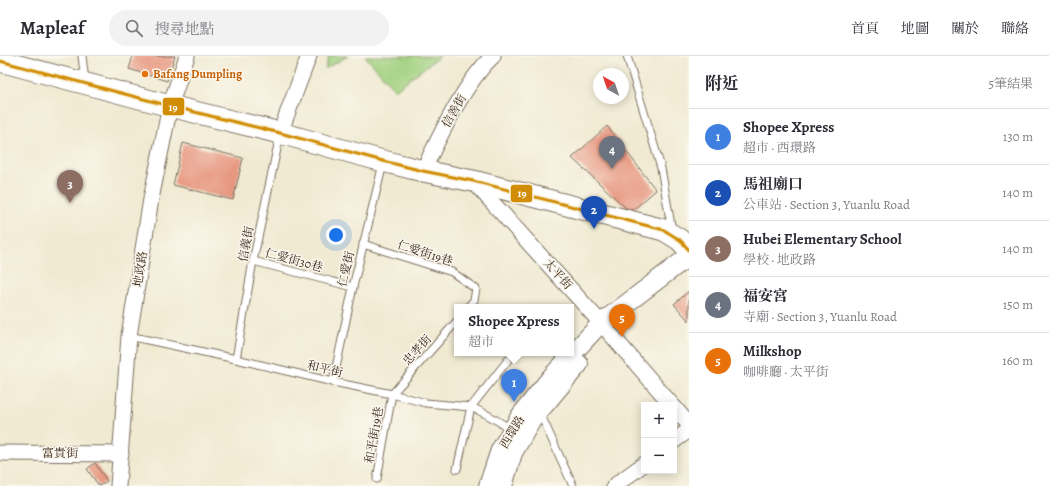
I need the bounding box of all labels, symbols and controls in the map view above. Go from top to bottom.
search box [109,10,389,46]
text: Mapleaf [20,15,85,41]
icon: search [123,17,145,39]
text: 搜尋地點 [155,19,215,39]
text: 首頁 [851,19,879,38]
text: 地圖 [901,19,929,38]
text: 關於 [951,19,979,38]
text: 聯絡 [1001,19,1029,38]
place label: Bafang Dumpling [153,66,243,82]
north arrow [593,68,629,104]
marker: Bafang Dumpling [140,69,150,79]
text: 附近 [705,72,739,95]
text: 5筆結果 [988,75,1033,92]
street label: 信善街 [438,91,470,131]
line badge: 19 [162,97,185,116]
text: 19 [168,100,178,115]
text: Shopee Xpress [743,117,834,137]
text: 1 [716,128,720,145]
text: 130 m [1003,128,1033,145]
pin: 4 [599,136,625,169]
text: 超市 · 西環路 [743,139,816,156]
pin: 3 [57,170,83,203]
text: 馬祖廟口 [743,174,803,194]
line badge: 19 [510,184,533,203]
text: 2 [715,184,721,201]
text: 140 m [1002,184,1033,201]
text: 19 [517,186,527,201]
pin: 2 [581,196,607,229]
text: 公車站 · Section 3, Yuanlu Road [743,196,910,213]
street label: 信義街 [235,224,257,263]
your location [326,225,346,245]
text: Hubei Elementary School [743,229,902,249]
street label: 仁愛街19巷 [395,236,455,270]
text: 3 [715,240,721,257]
text: 140 m [1002,240,1033,257]
street label: 仁愛街30巷 [263,245,325,275]
street label: 仁愛街 [334,249,358,288]
street label: 地政路 [129,250,151,288]
text: 學校 · 地政路 [743,251,816,268]
street label: 太平街 [540,255,577,293]
text: 福安宮 [743,286,788,306]
text: 4 [715,296,721,313]
text: 150 m [1003,296,1033,313]
popup [454,304,574,356]
pin: 5 [609,304,635,337]
text: 寺廟 · Section 3, Yuanlu Road [743,308,897,325]
text: Shopee Xpress [468,311,560,331]
street label: 忠孝街 [399,331,436,369]
text: 超市 [468,333,494,350]
text: Milkshop [743,341,802,361]
text: 5 [715,352,721,369]
text: 160 m [1002,352,1033,369]
street label: 和平街 [306,357,345,381]
text: 咖啡廳 · 太平街 [743,363,829,380]
pin: 1 [501,369,527,402]
map controls [641,402,677,474]
button: + [641,402,677,438]
street label: 和平街19巷 [361,405,387,465]
street label: 西環路 [496,412,528,452]
button: − [641,438,677,474]
street label: 富貴街 [42,445,79,461]

